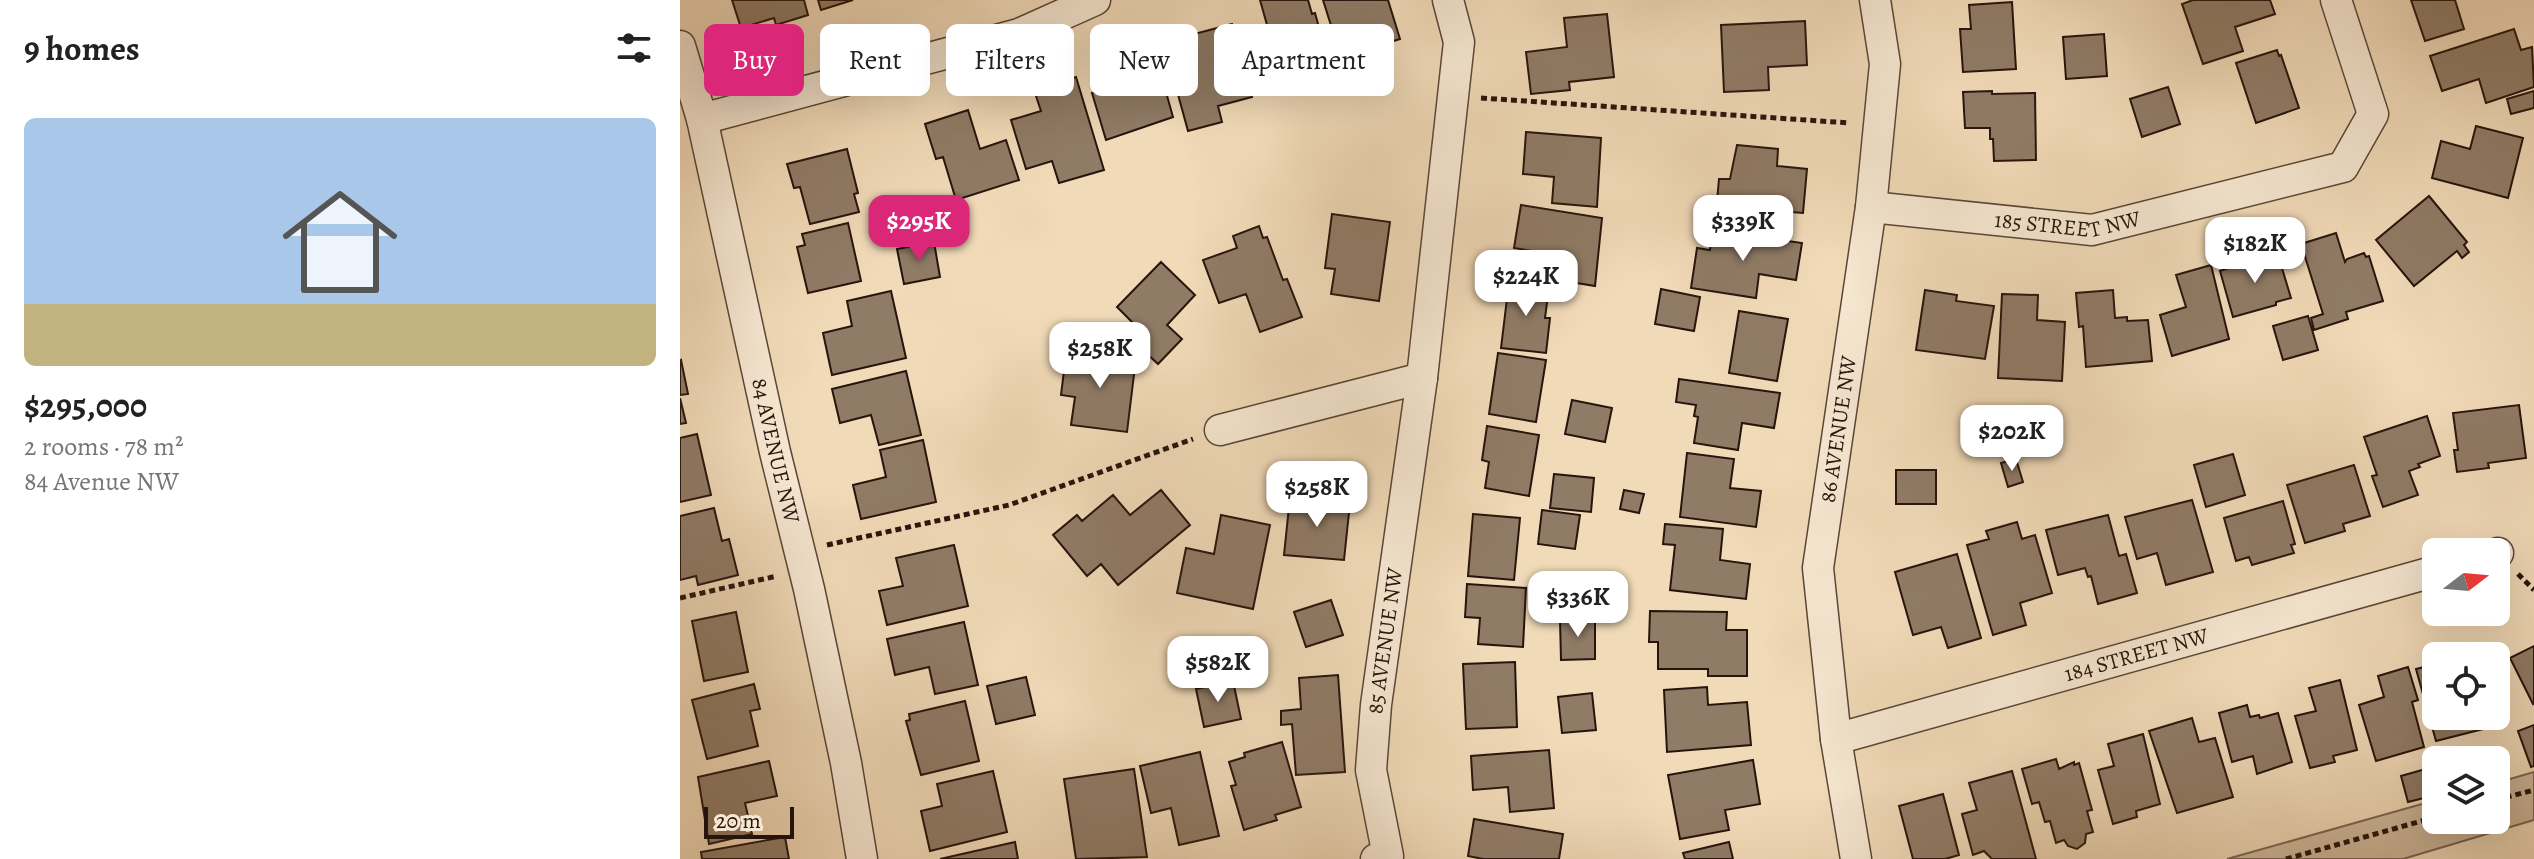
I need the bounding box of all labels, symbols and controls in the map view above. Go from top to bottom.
chip: Buy [704,24,804,96]
chip: Rent [820,24,930,96]
chip: Filters [946,24,1074,96]
chip: New [1090,24,1198,96]
chip: Apartment [1214,24,1394,96]
text: 9 homes [24,25,140,72]
icon: filters [612,26,656,70]
icon: home [268,170,412,314]
pin: $295K [863,195,975,263]
pin: $339K [1687,195,1799,263]
text: $295K [887,203,951,238]
text: $339K [1711,203,1775,238]
street label: 185 STREET NW [1993,203,2144,245]
pin: $182K [2199,217,2311,285]
text: $182K [2223,225,2287,260]
pin: $224K [1470,250,1582,318]
text: $224K [1493,258,1559,293]
pin: $258K [1044,322,1156,390]
text: $258K [1067,330,1133,365]
street label: 86 AVENUE NW [1813,353,1864,505]
street label: 84 AVENUE NW [744,375,807,527]
text: $295,000 [24,382,147,429]
pin: $202K [1956,405,2068,473]
text: $202K [1978,413,2046,448]
text: 2 rooms · 78 m² [24,429,183,464]
pin: $258K [1261,461,1373,529]
text: 84 Avenue NW [24,464,179,499]
text: $258K [1284,469,1350,504]
north arrow [2422,538,2510,626]
map controls [2422,538,2510,834]
street label: 85 AVENUE NW [1360,565,1410,715]
pin: $336K [1522,571,1634,639]
text: $336K [1546,579,1610,614]
street label: 184 STREET NW [2061,620,2212,689]
pin: $582K [1162,636,1274,704]
button: locate [2422,642,2510,730]
text: $582K [1185,644,1251,679]
button: layers [2422,746,2510,834]
scale bar [704,803,794,839]
text: 20 m [716,806,761,836]

